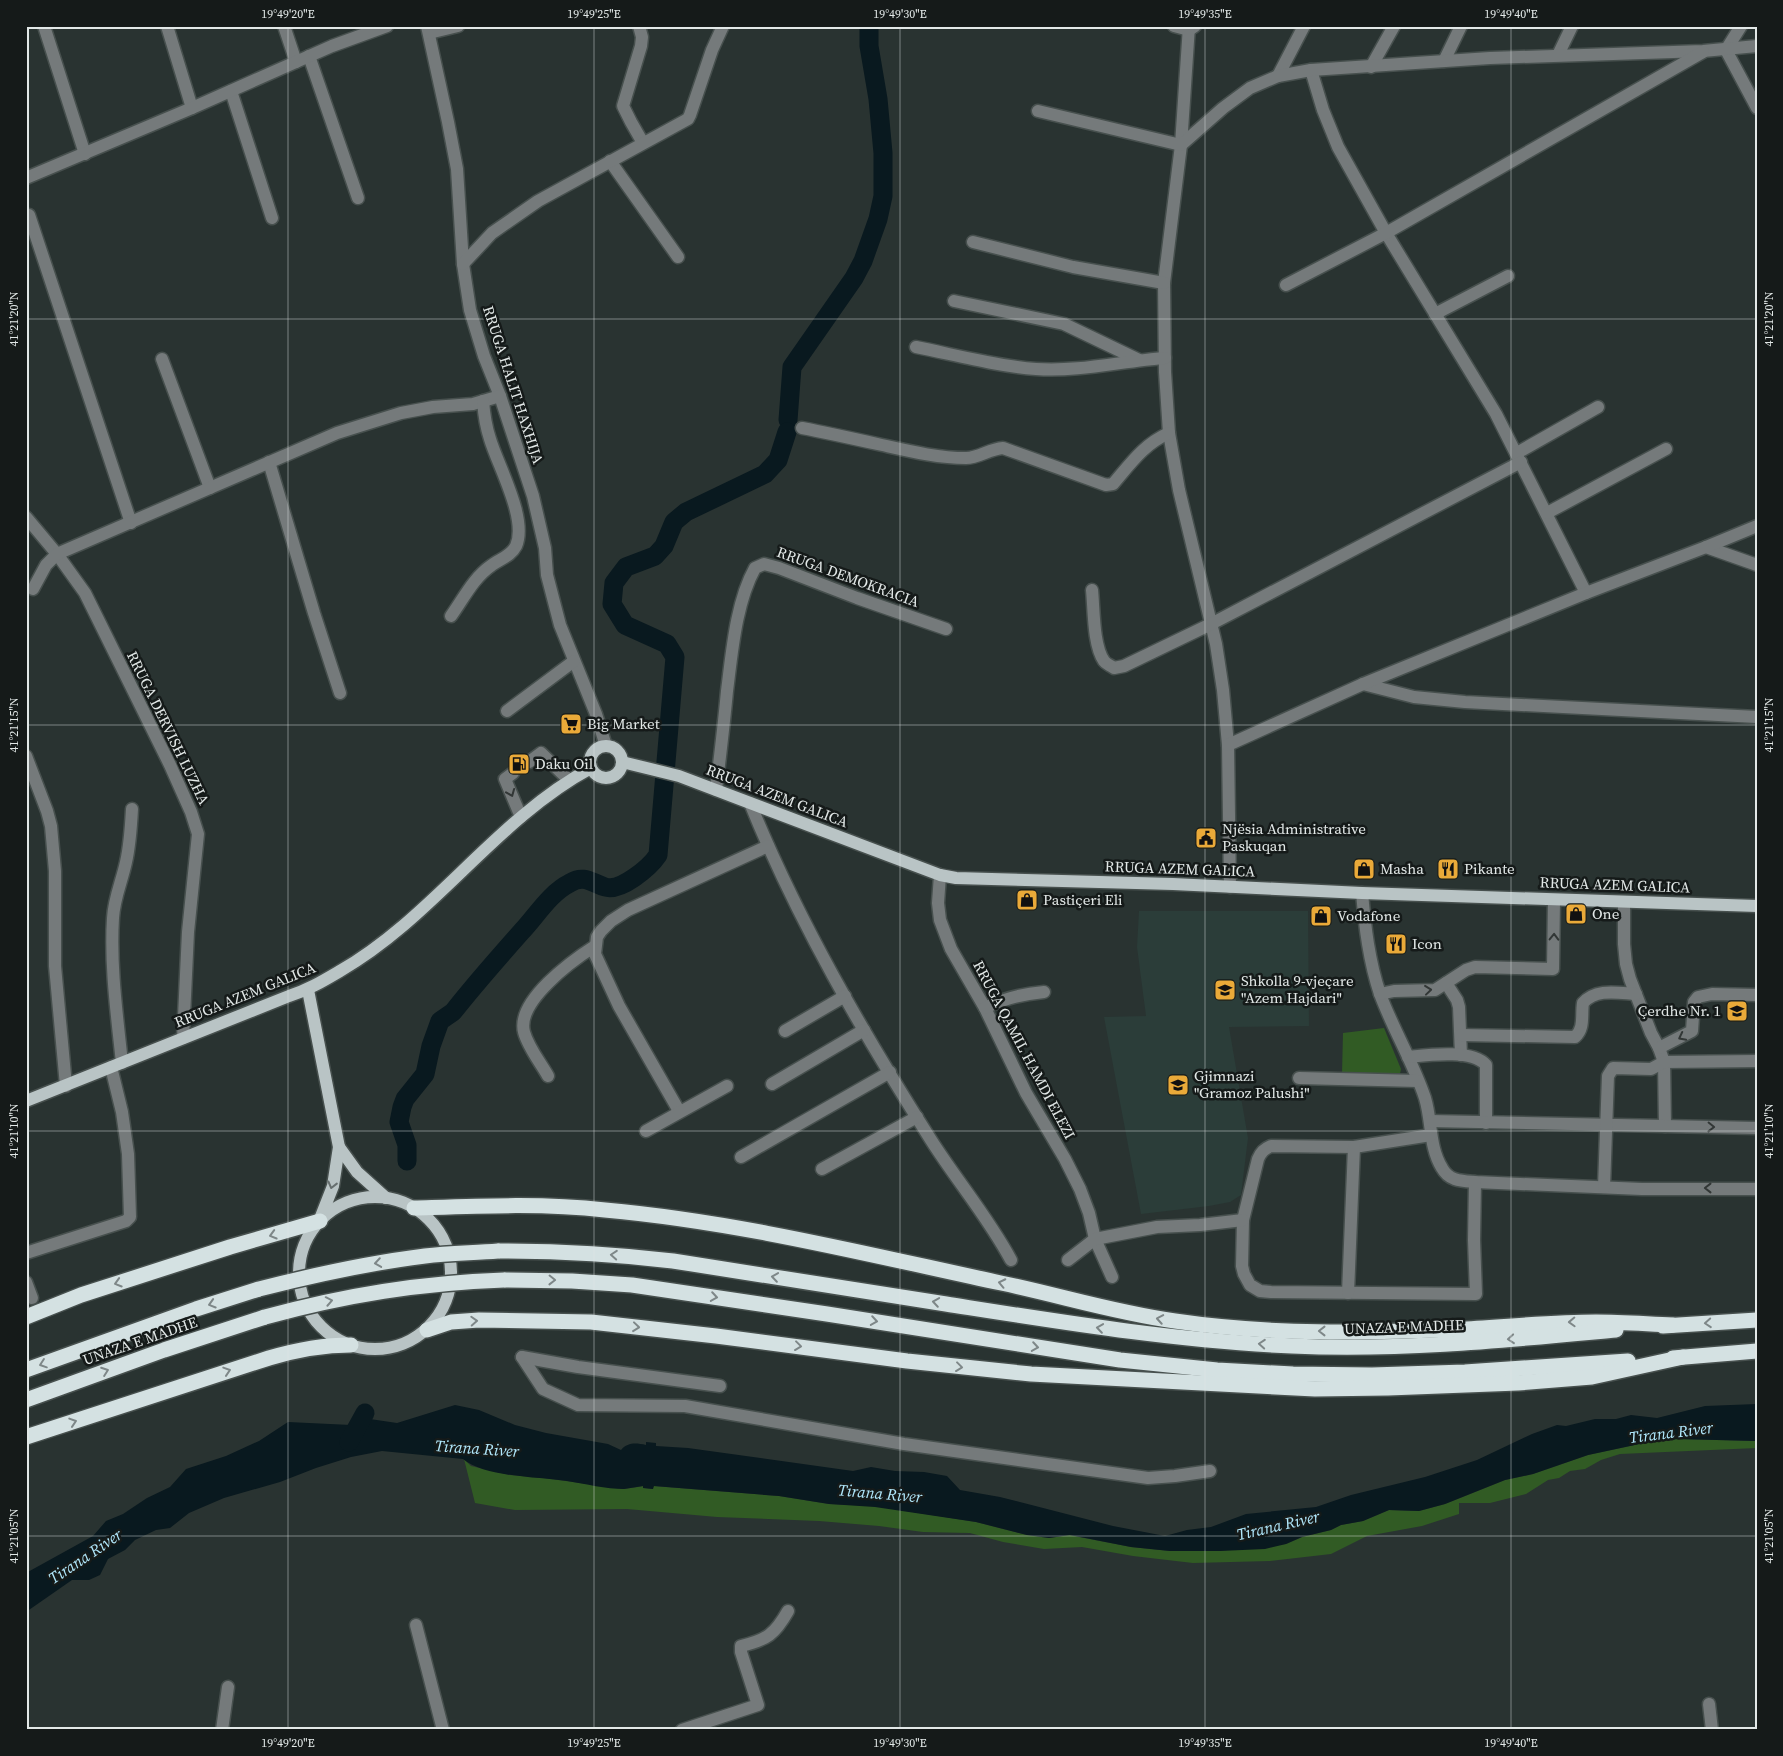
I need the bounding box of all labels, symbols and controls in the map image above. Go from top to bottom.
text: 19°49'20"E [261,6,315,22]
text: 19°49'25"E [567,6,621,22]
text: 19°49'30"E [873,6,927,22]
text: 19°49'35"E [1178,6,1232,22]
text: 19°49'40"E [1484,6,1538,22]
text: 41°21'20"N [6,291,22,347]
text: 41°21'20"N [1761,291,1777,347]
street label: RRUGA HALIT HAXHIJA [478,303,549,467]
street label: RRUGA DEMOKRACIA [774,541,922,612]
street label: RRUGA DERVISH LUZHA [122,647,215,808]
text: 41°21'15"N [6,697,22,753]
text: 41°21'15"N [1761,697,1777,753]
supermarket icon: Big Market [559,712,583,736]
place label: Big Market [587,713,660,734]
fuel station icon: Daku Oil [507,752,531,776]
place label: Daku Oil [535,753,594,774]
street label: RRUGA AZEM GALICA [703,759,851,832]
one-way arrow [505,789,515,797]
place label: Njësia Administrative Paskuqan [1222,818,1366,856]
public building icon: Njësia Administrative Paskuqan [1194,826,1218,850]
street label: RRUGA AZEM GALICA [1104,855,1256,882]
shop icon: Masha [1352,857,1376,881]
restaurant icon: Pikante [1436,857,1460,881]
place label: Masha [1380,858,1424,879]
place label: Pikante [1464,858,1515,879]
street label: RRUGA AZEM GALICA [1539,871,1691,898]
shop icon: Pastiçeri Eli [1015,888,1039,912]
place label: Pastiçeri Eli [1043,889,1123,910]
shop icon: One [1564,902,1588,926]
place label: One [1592,903,1620,924]
shop icon: Vodafone [1309,904,1333,928]
place label: Vodafone [1337,905,1401,926]
restaurant icon: Icon [1384,932,1408,956]
place label: Icon [1412,933,1442,954]
one-way arrow [1548,933,1559,941]
street label: RRUGA AZEM GALICA [171,957,319,1032]
street label: RRUGA QAMIL HAMDI ELEZI [968,957,1081,1143]
place label: Shkolla 9-vjeçare "Azem Hajdari" [1241,970,1354,1008]
school or university icon: Shkolla 9-vjeçare "Azem Hajdari" [1213,978,1237,1002]
one-way arrow [1425,985,1433,996]
school or university icon: Çerdhe Nr. 1 [1725,999,1749,1023]
place label: Çerdhe Nr. 1 [1638,1000,1721,1021]
one-way arrow [1678,1031,1687,1041]
place label: Gjimnazi "Gramoz Palushi" [1194,1065,1310,1103]
school or university icon: Gjimnazi "Gramoz Palushi" [1166,1073,1190,1097]
text: 41°21'10"N [6,1103,22,1159]
text: 41°21'10"N [1761,1103,1777,1159]
one-way arrow [1707,1122,1715,1133]
one-way arrow [328,1180,338,1189]
one-way arrow [1704,1183,1712,1193]
one-way arrow [269,1229,277,1239]
one-way arrow [610,1249,618,1260]
one-way arrow [374,1257,383,1267]
one-way arrow [771,1272,779,1282]
one-way arrow [549,1275,557,1286]
one-way arrow [114,1278,122,1288]
one-way arrow [997,1278,1006,1289]
one-way arrow [710,1291,718,1301]
one-way arrow [325,1296,334,1306]
one-way arrow [209,1298,217,1308]
one-way arrow [931,1298,940,1308]
street label: UNAZA E MADHE [80,1311,200,1370]
one-way arrow [1156,1314,1164,1324]
street label: UNAZA E MADHE [1344,1314,1464,1339]
one-way arrow [470,1315,478,1326]
one-way arrow [870,1316,879,1326]
one-way arrow [1567,1317,1575,1328]
one-way arrow [1704,1317,1712,1328]
one-way arrow [633,1321,641,1332]
one-way arrow [1096,1323,1104,1334]
one-way arrow [1318,1326,1326,1336]
one-way arrow [1507,1334,1515,1345]
one-way arrow [1257,1339,1265,1350]
one-way arrow [794,1340,802,1351]
one-way arrow [1031,1341,1039,1351]
one-way arrow [39,1358,47,1368]
one-way arrow [955,1361,963,1372]
one-way arrow [100,1367,109,1377]
one-way arrow [222,1367,231,1377]
water label: Tirana River [1628,1416,1715,1448]
one-way arrow [68,1418,76,1428]
water label: Tirana River [434,1434,521,1462]
water label: Tirana River [837,1478,924,1508]
water label: Tirana River [1234,1505,1322,1545]
text: 41°21'05"N [6,1508,22,1564]
text: 41°21'05"N [1761,1508,1777,1564]
water label: Tirana River [44,1523,127,1589]
text: 19°49'20"E [261,1735,315,1751]
text: 19°49'25"E [567,1735,621,1751]
text: 19°49'30"E [873,1735,927,1751]
text: 19°49'35"E [1178,1735,1232,1751]
text: 19°49'40"E [1484,1735,1538,1751]

